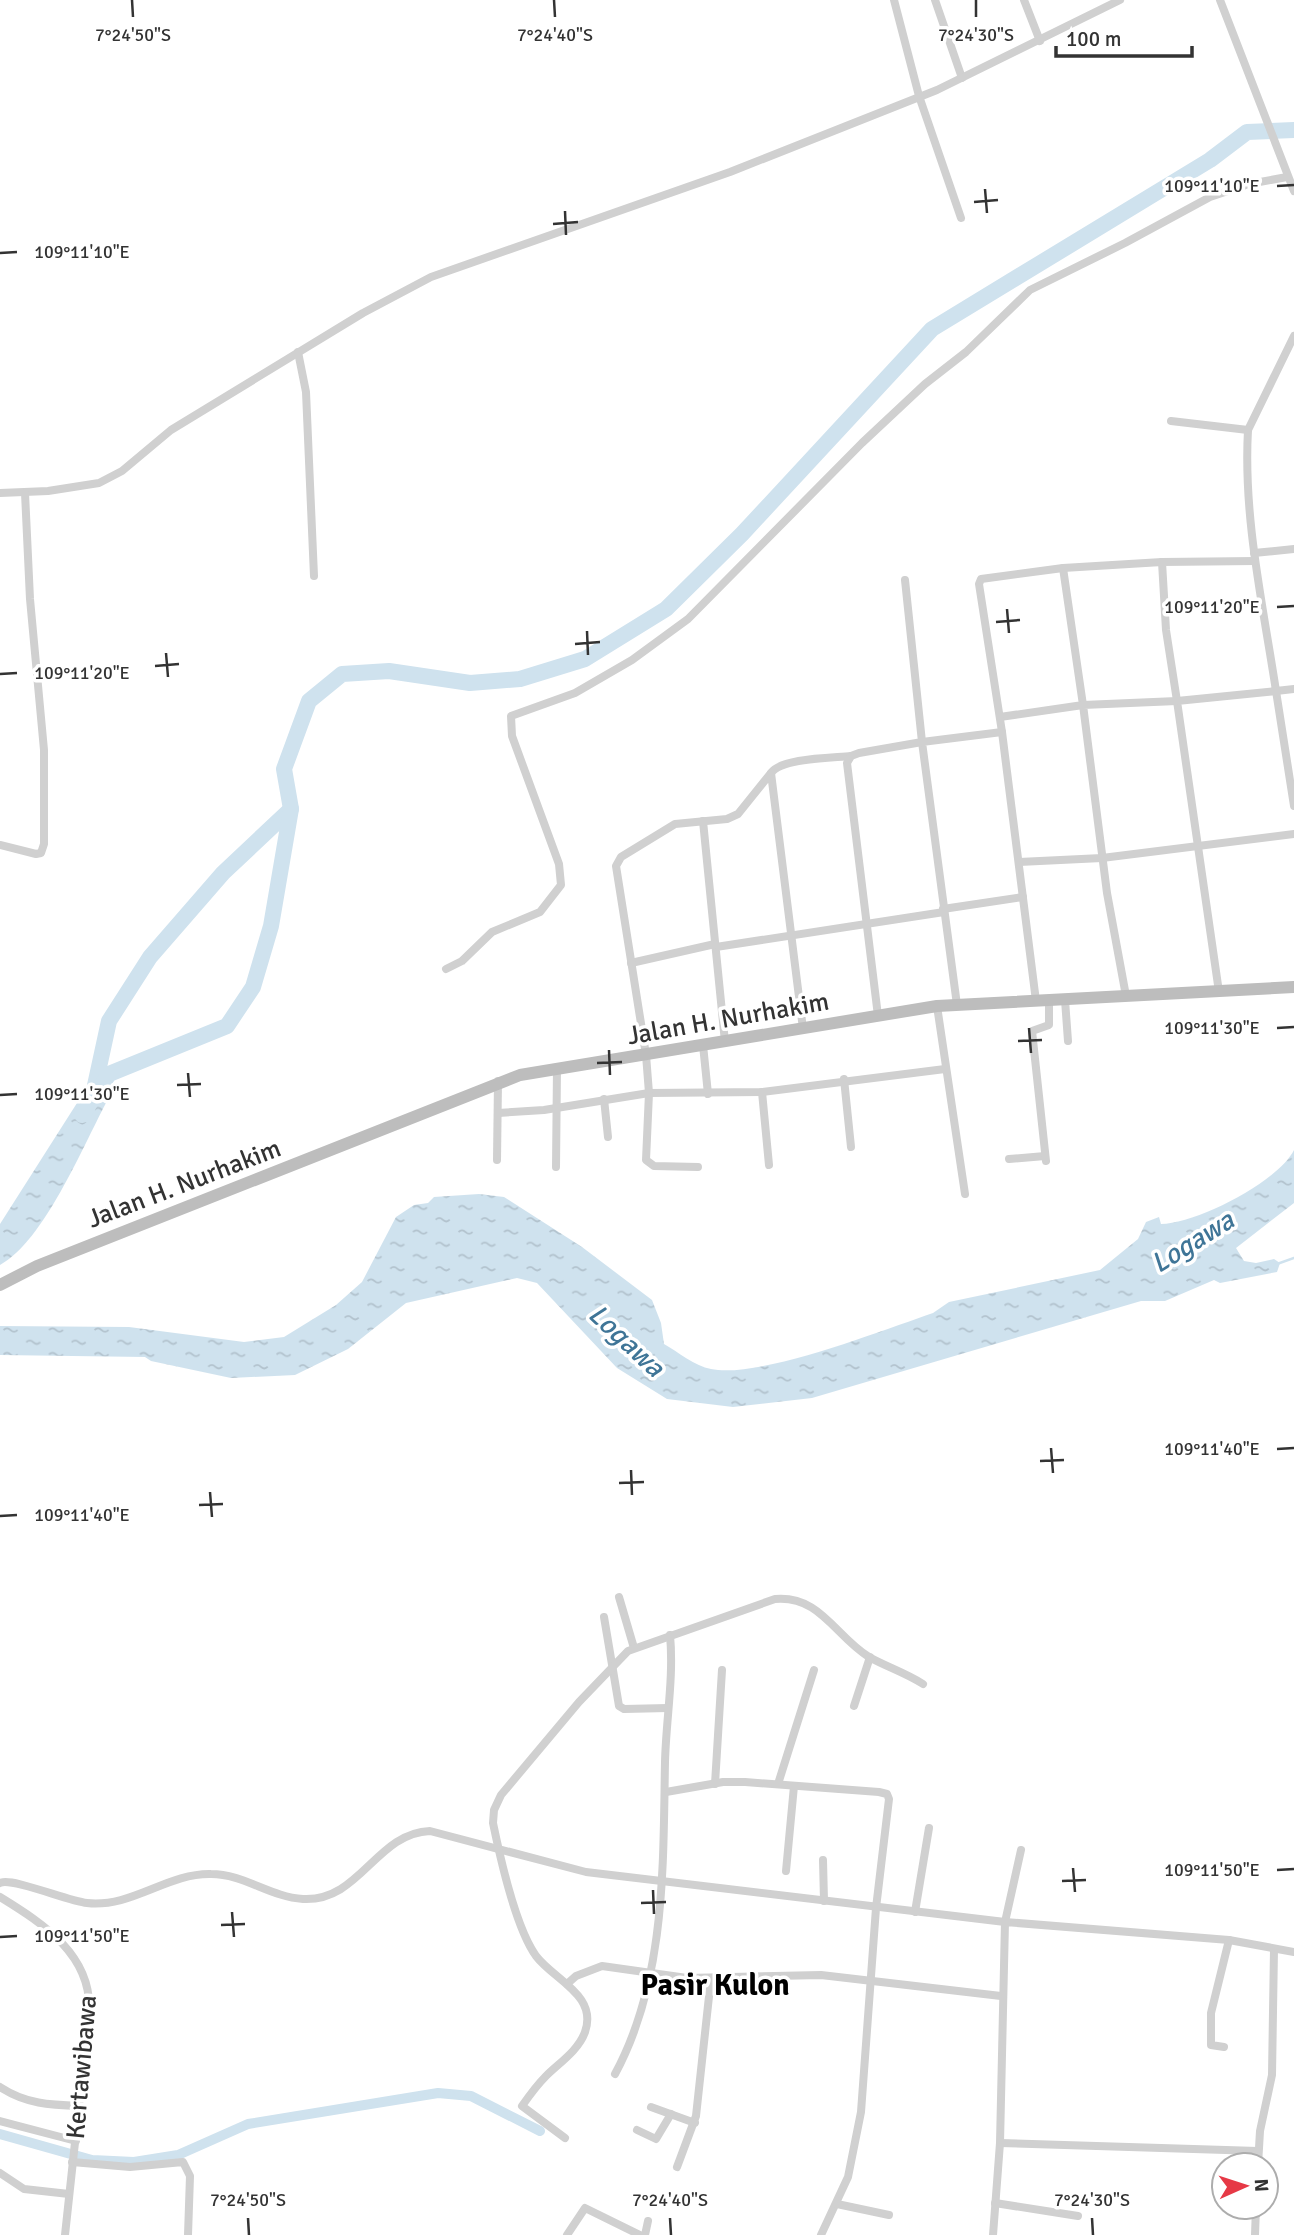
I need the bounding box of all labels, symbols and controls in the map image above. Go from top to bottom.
scale bar [1056,14,1192,58]
text: 7°24'50"S [95,24,171,46]
text: 7°24'40"S [517,24,593,46]
text: 7°24'30"S [938,24,1014,46]
text: 100 m [1066,26,1121,52]
text: 109°11'10"E [1164,175,1260,197]
text: 109°11'10"E [34,241,130,263]
text: 109°11'20"E [1164,596,1260,618]
text: 109°11'20"E [34,662,130,684]
street label: Jalan H. Nurhakim [625,985,832,1052]
text: 109°11'30"E [1164,1017,1260,1039]
text: 109°11'30"E [34,1083,130,1105]
street label: Jalan H. Nurhakim [83,1132,286,1236]
water label: Logawa [1145,1203,1241,1280]
water label: Logawa [581,1297,672,1385]
text: 109°11'40"E [1164,1438,1260,1460]
text: 109°11'40"E [34,1504,130,1526]
text: 109°11'50"E [1164,1859,1260,1881]
text: 109°11'50"E [34,1925,130,1947]
district label: Pasir Kulon [640,1967,790,2004]
street label: Kertawibawa [60,1994,104,2141]
north arrow [1210,2151,1280,2221]
text: N [1249,2178,1273,2192]
text: 7°24'50"S [210,2189,286,2211]
text: 7°24'40"S [632,2189,708,2211]
text: 7°24'30"S [1054,2189,1130,2211]

